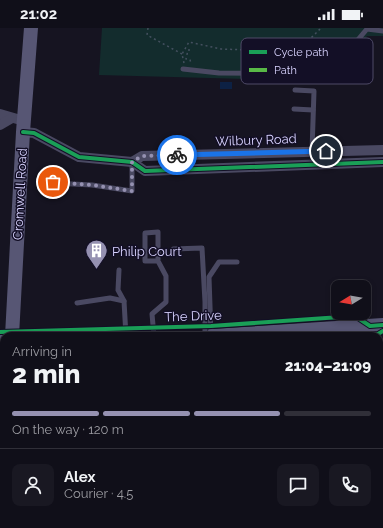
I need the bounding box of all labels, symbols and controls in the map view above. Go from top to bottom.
text: 21:02 [20,5,57,23]
legend [241,38,373,84]
text: Cycle path [274,46,328,59]
text: Path [274,64,297,77]
street label: Wilbury Road [215,131,297,149]
pin [309,134,343,168]
courier [157,135,197,175]
icon: home [315,140,337,162]
icon: bike [166,144,188,166]
street label: Cromwell Road [10,148,30,240]
pin [36,165,70,199]
icon: bag [42,171,64,193]
building icon: Philip Court [84,238,110,271]
place label: Philip Court [112,244,182,259]
north arrow [331,280,371,320]
map controls [331,280,371,320]
street label: The Drive [164,307,222,324]
text: Arriving in [12,344,72,359]
text: 21:04–21:09 [285,357,371,375]
text: 2 min [12,359,80,389]
text: On the way · 120 m [12,422,124,437]
button: person [12,464,54,506]
button: chat [277,464,319,506]
button: phone [329,464,371,506]
text: Alex [64,468,95,486]
text: Courier · 4.5 [64,486,133,501]

